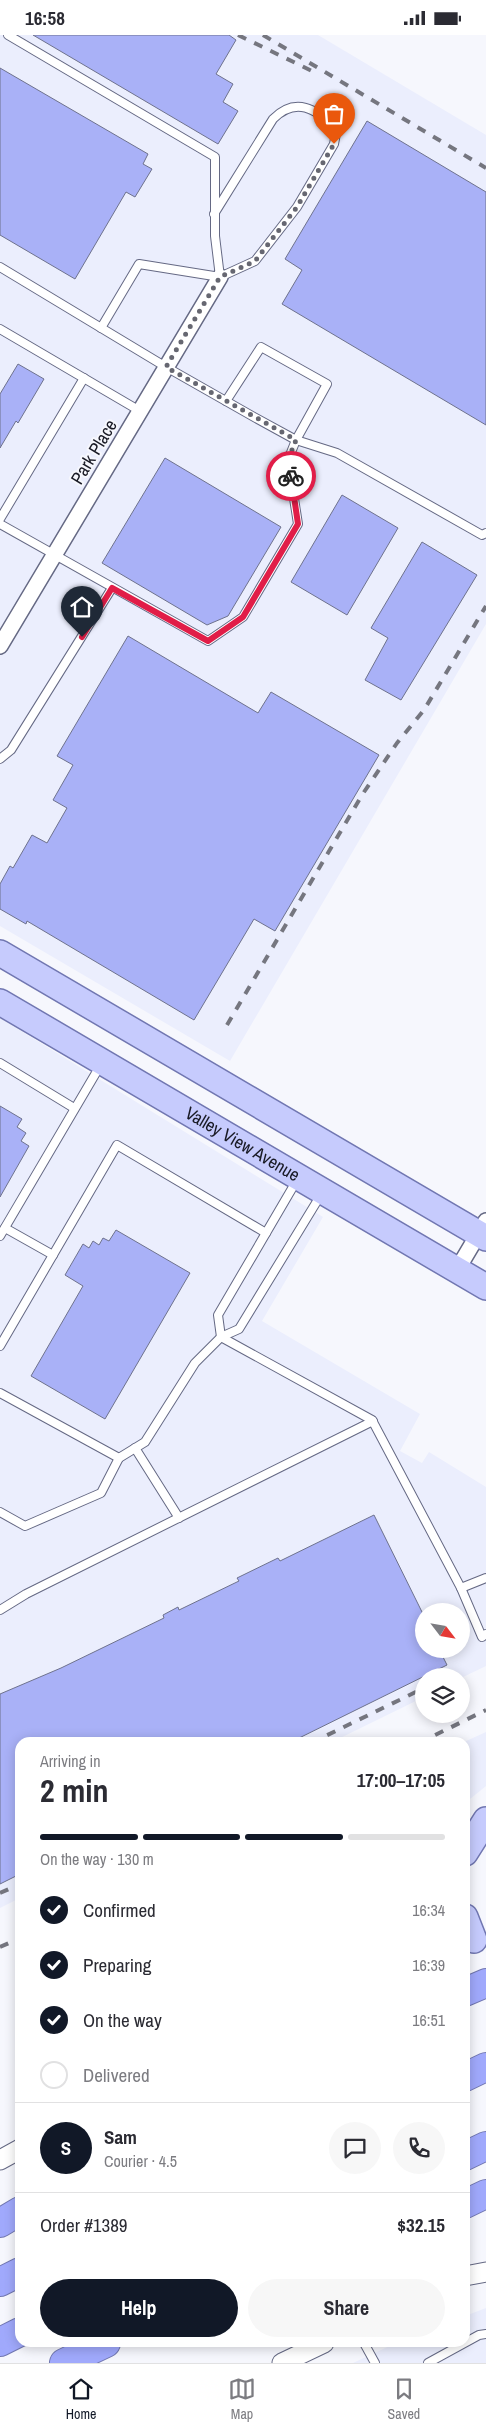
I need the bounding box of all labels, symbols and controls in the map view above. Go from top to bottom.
text: 16:58 [25,5,65,31]
pin [313,93,355,144]
icon: bag [320,100,348,128]
street label: Park Place [64,415,123,489]
courier [266,451,316,501]
icon: bike [277,462,305,490]
pin [61,586,103,637]
icon: home [68,593,96,621]
street label: Valley View Avenue [181,1100,305,1187]
north arrow [415,1603,470,1657]
map controls [415,1603,470,1723]
button: layers [415,1668,470,1723]
text: Arriving in [40,1750,101,1772]
text: 17:00–17:05 [357,1767,445,1793]
text: 2 min [40,1769,109,1812]
text: On the way · 130 m [40,1848,154,1870]
icon: check [40,1896,68,1924]
text: Confirmed [83,1897,156,1923]
text: 16:34 [412,1899,445,1921]
icon: check [40,1951,68,1979]
text: Preparing [83,1952,151,1978]
text: 16:39 [412,1954,445,1976]
icon: check [40,2006,68,2034]
text: On the way [83,2007,162,2033]
text: 16:51 [412,2009,445,2031]
text: Delivered [83,2062,150,2088]
button: chat [329,2122,381,2174]
button: phone [393,2122,445,2174]
text: Sam [104,2124,137,2150]
text: S [61,2135,71,2161]
text: Courier · 4.5 [104,2150,177,2172]
text: Order #1389 [40,2212,127,2238]
text: $32.15 [397,2212,445,2238]
button: Help [40,2279,238,2337]
button: Share [248,2279,445,2337]
tab: Home [66,2375,96,2423]
tab: Map [228,2375,256,2423]
tab: Saved [388,2375,420,2423]

